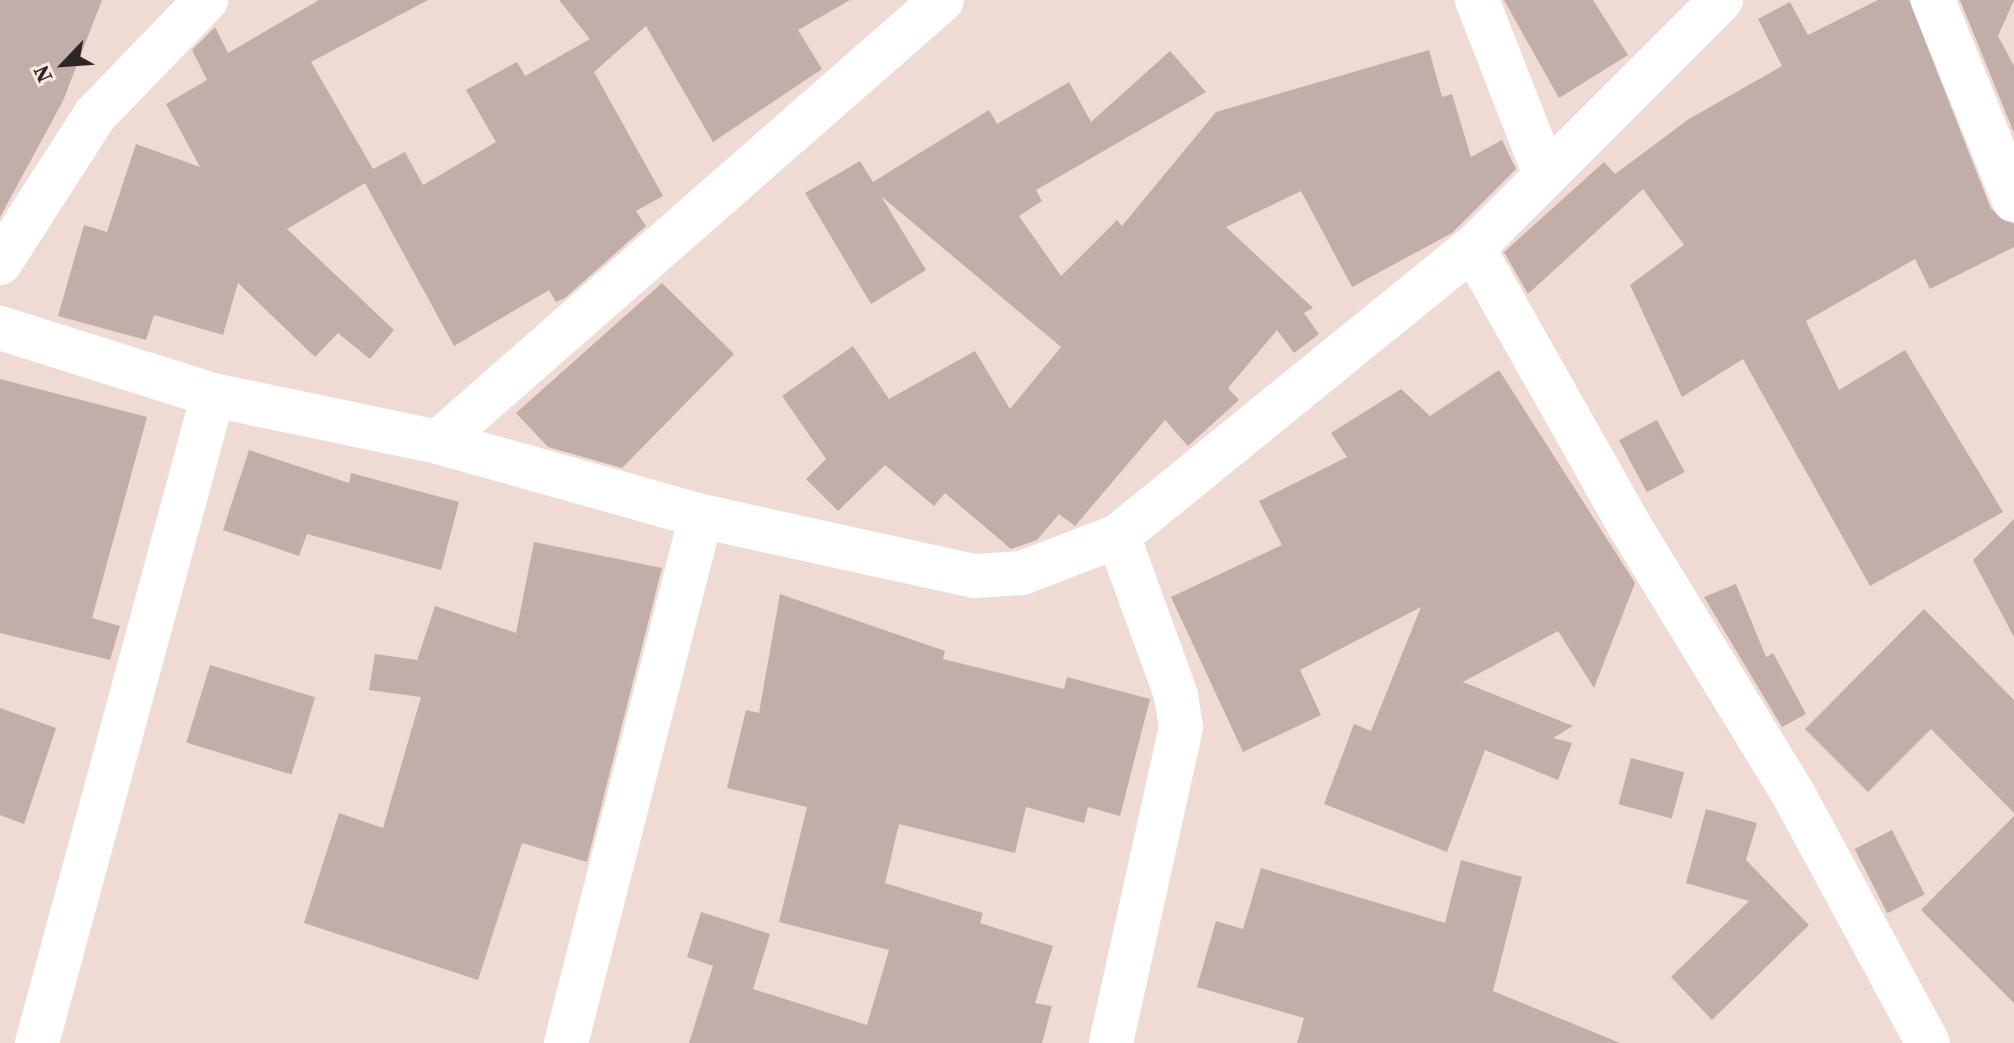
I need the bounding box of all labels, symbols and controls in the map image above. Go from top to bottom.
north arrow [24,24,104,104]
text: N [25,61,59,88]

